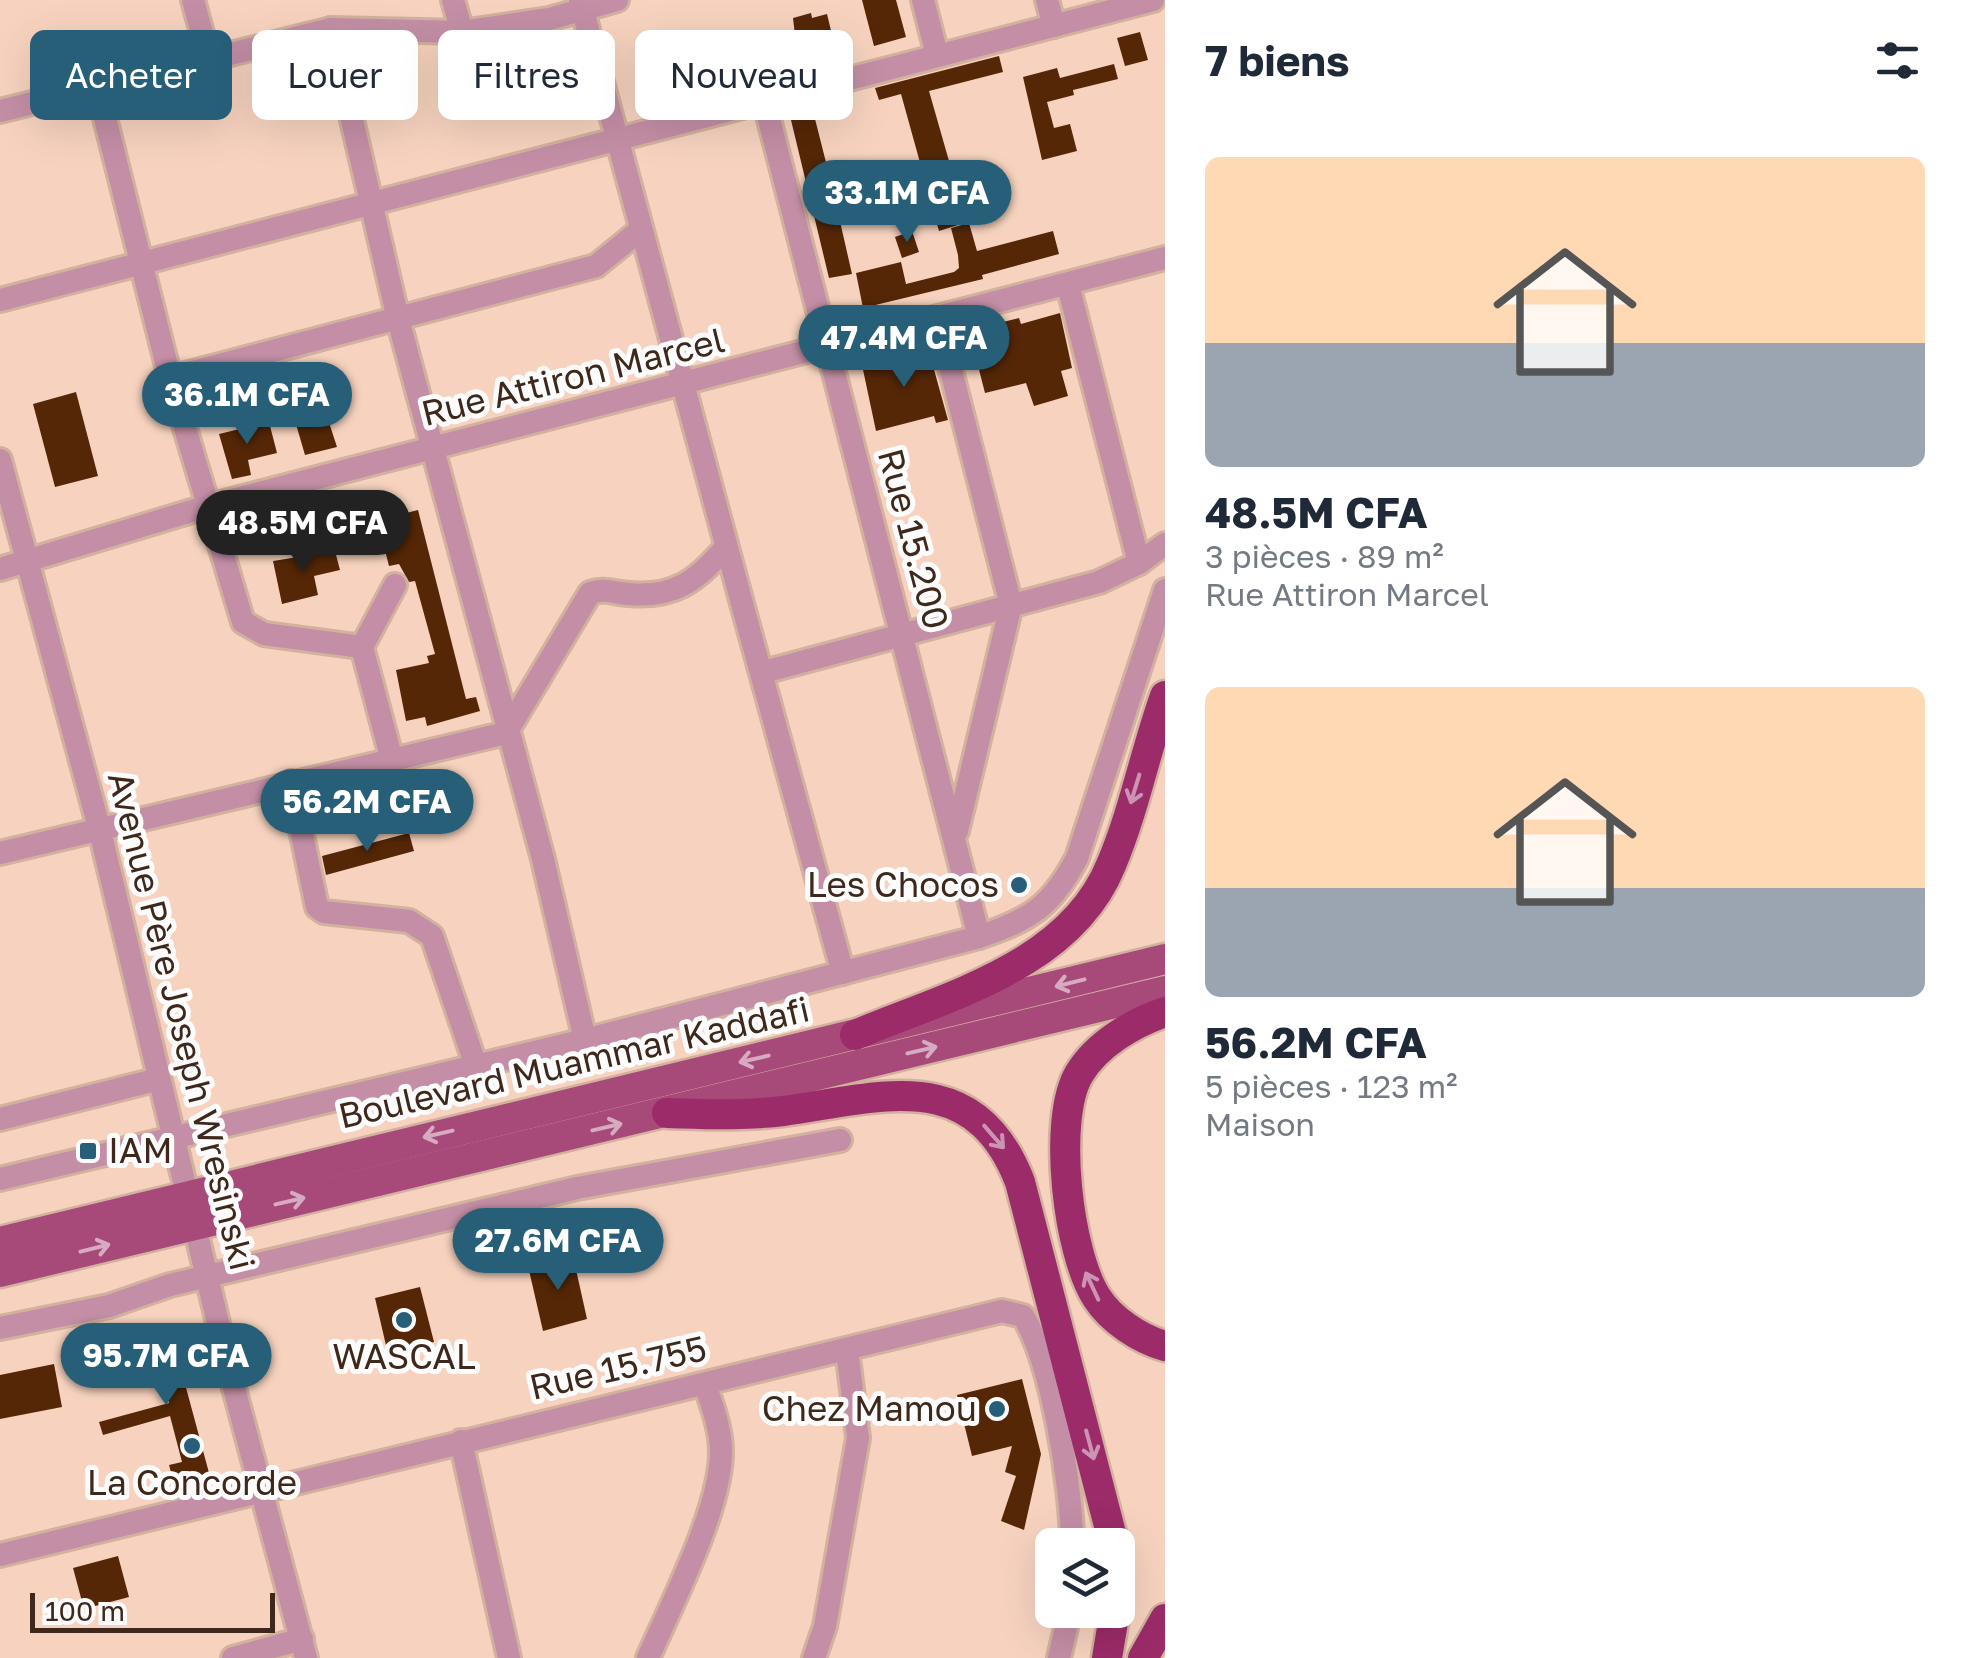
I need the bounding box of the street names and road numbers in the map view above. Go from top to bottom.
street label: Rue Attiron Marcel [417,318,729,434]
street label: Rue 15.200 [870,444,958,633]
street label: Avenue Père Joseph Wresinski [100,767,264,1274]
street label: Boulevard Muammar Kaddafi [334,987,813,1137]
street label: Rue 15.755 [525,1326,710,1408]

